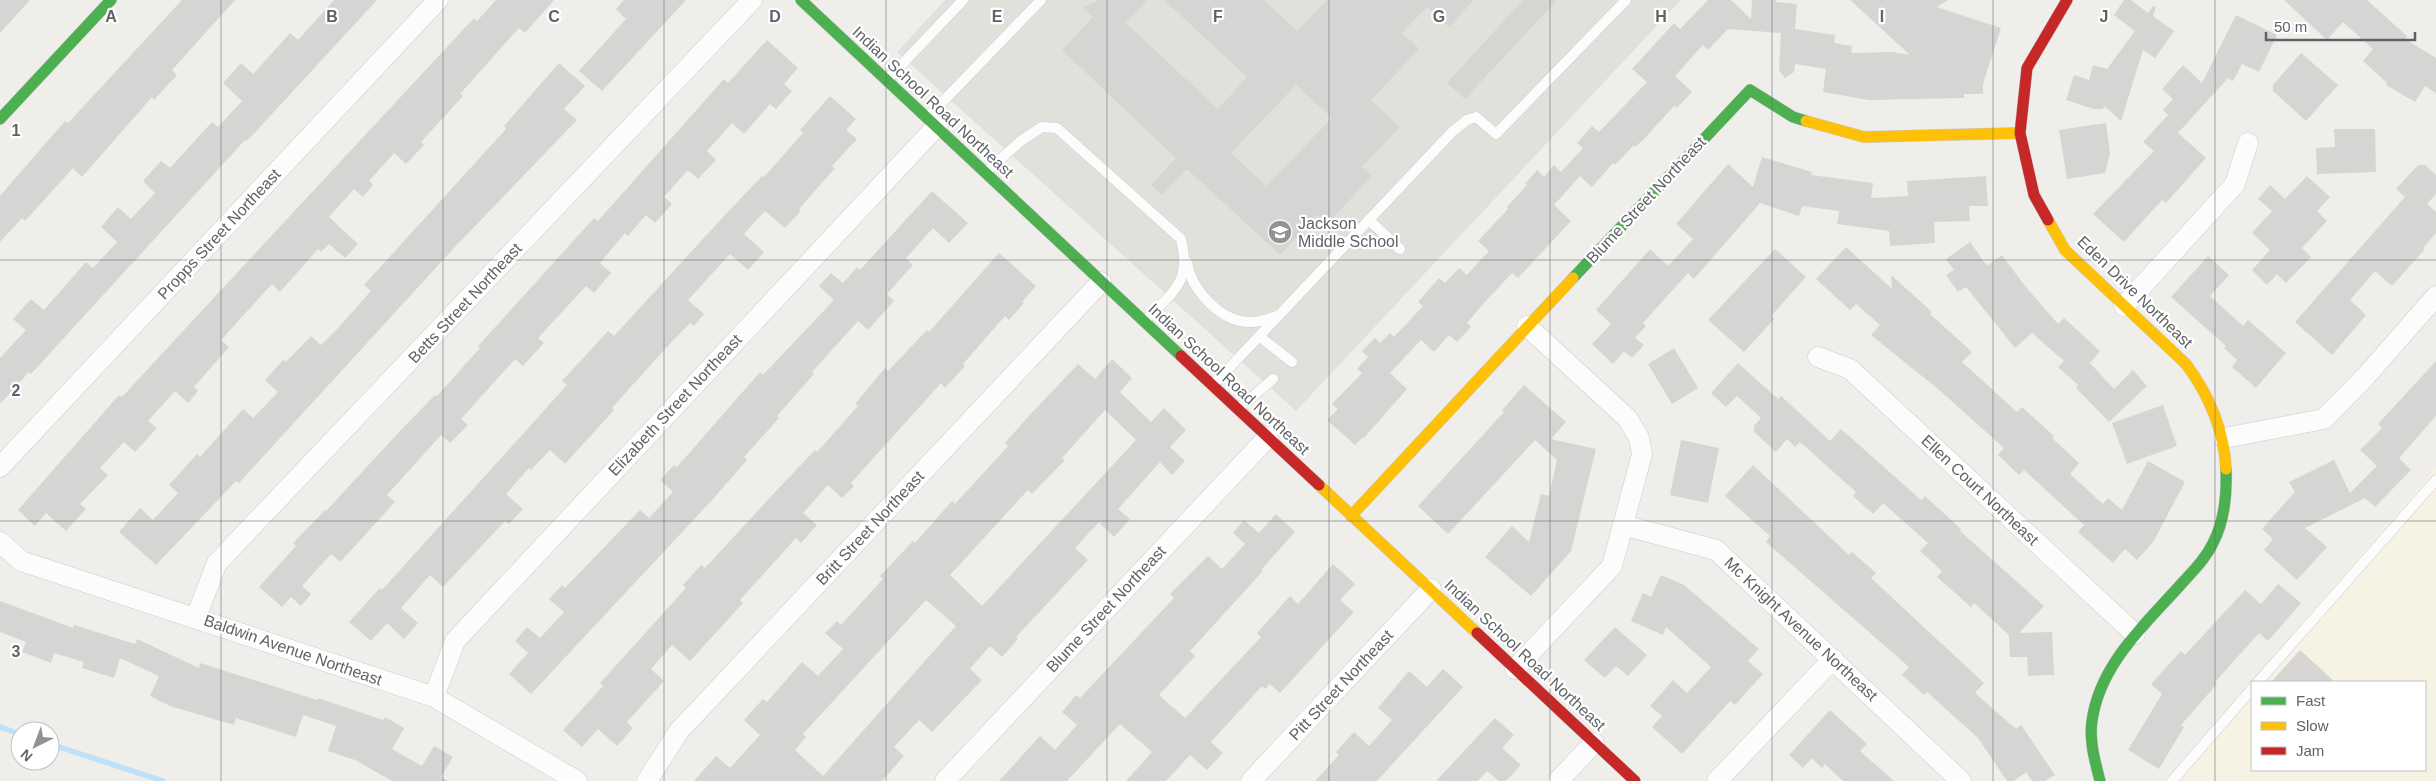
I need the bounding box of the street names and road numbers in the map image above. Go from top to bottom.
street label: Indian School Road Northeast [849,23,1017,181]
street label: Blume Street Northeast [1583,133,1709,267]
street label: Propps Street Northeast [154,165,284,303]
street label: Eden Drive Northeast [2074,233,2196,352]
street label: Betts Street Northeast [405,239,525,366]
street label: Indian School Road Northeast [1145,300,1313,458]
street label: Elizabeth Street Northeast [605,331,745,479]
street label: Ellen Court Northeast [1918,432,2042,549]
street label: Britt Street Northeast [813,467,928,588]
street label: Blume Street Northeast [1043,542,1169,676]
street label: Mc Knight Avenue Northeast [1721,554,1881,705]
street label: Indian School Road Northeast [1441,576,1609,734]
street label: Baldwin Avenue Northeast [202,611,385,689]
street label: Pitt Street Northeast [1286,626,1397,743]

